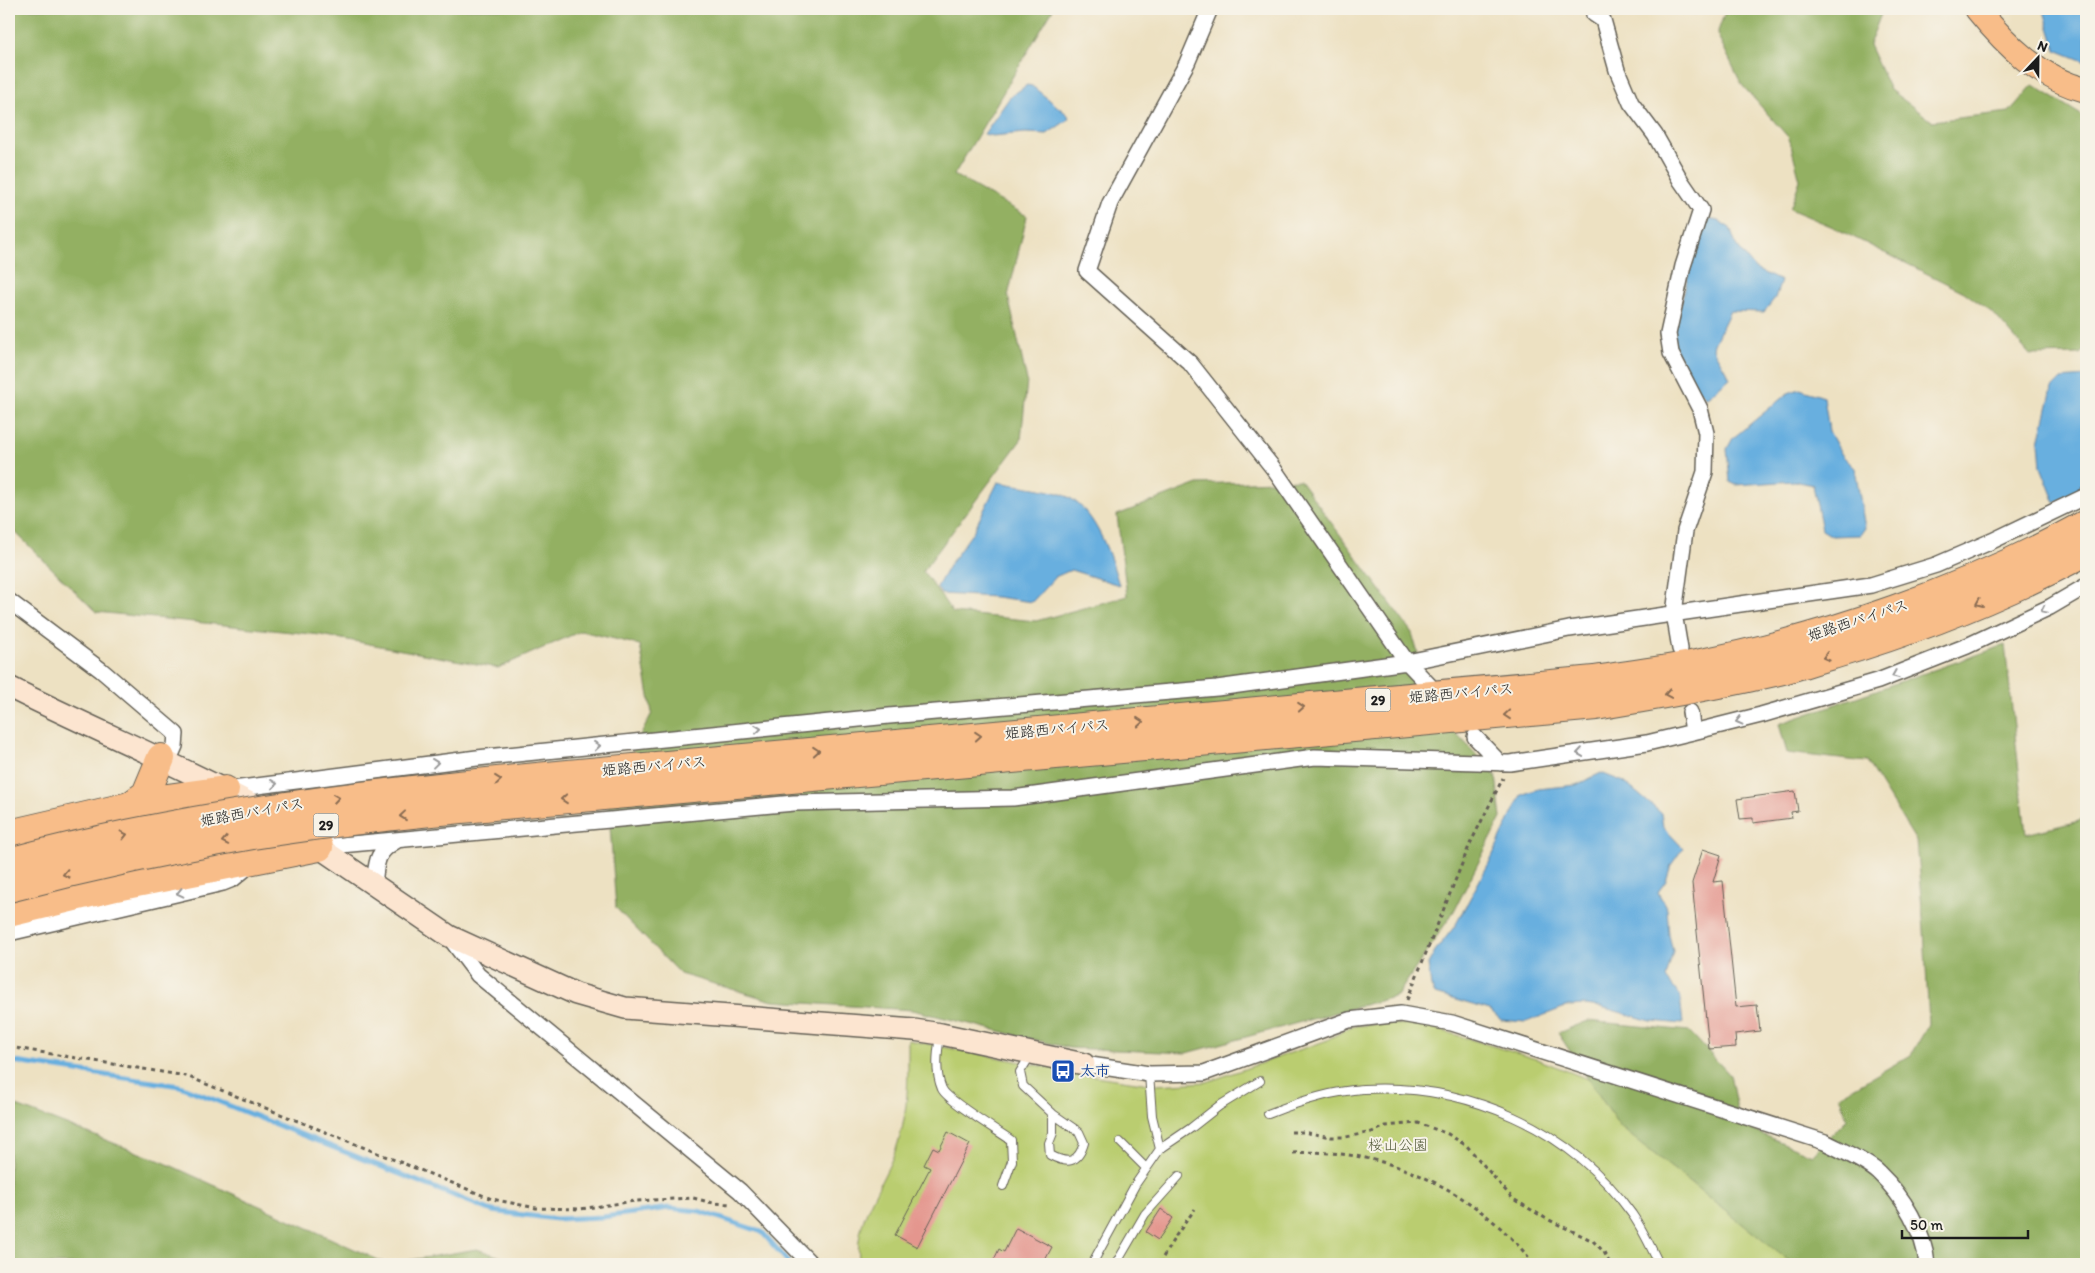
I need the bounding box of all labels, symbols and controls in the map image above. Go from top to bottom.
north arrow [2012,32,2062,82]
text: N [2035,37,2050,56]
street label: 姫路西バイパス [1805,595,1911,645]
one-way arrow [1975,596,1984,607]
one-way arrow [2040,603,2049,614]
one-way arrow [1822,651,1830,661]
one-way arrow [1891,668,1900,679]
street label: 姫路西バイパス [1408,679,1514,707]
road number: 29 [1366,688,1390,712]
one-way arrow [1663,688,1671,699]
one-way arrow [1298,702,1306,713]
one-way arrow [1502,709,1510,720]
street label: 姫路西バイパス [1004,715,1110,743]
one-way arrow [1735,715,1744,726]
one-way arrow [1136,716,1144,727]
one-way arrow [755,724,763,735]
one-way arrow [974,730,982,741]
one-way arrow [593,741,601,752]
one-way arrow [812,746,820,757]
one-way arrow [1576,747,1584,757]
street label: 姫路西バイパス [601,752,707,780]
one-way arrow [431,758,439,769]
one-way arrow [494,775,502,786]
one-way arrow [270,779,278,790]
one-way arrow [332,793,340,804]
street label: 姫路西バイパス [199,794,305,830]
one-way arrow [560,794,568,805]
one-way arrow [399,810,407,821]
road number: 29 [314,814,338,836]
one-way arrow [120,830,129,841]
one-way arrow [220,835,229,846]
one-way arrow [61,868,70,879]
one-way arrow [176,887,185,898]
bus stop icon: 太市 [1050,1058,1076,1084]
place label: 太市 [1080,1062,1110,1080]
park label: 桜山公園 [1368,1136,1428,1154]
scale bar [1902,1208,2029,1240]
text: 50 m [1910,1216,1943,1234]

